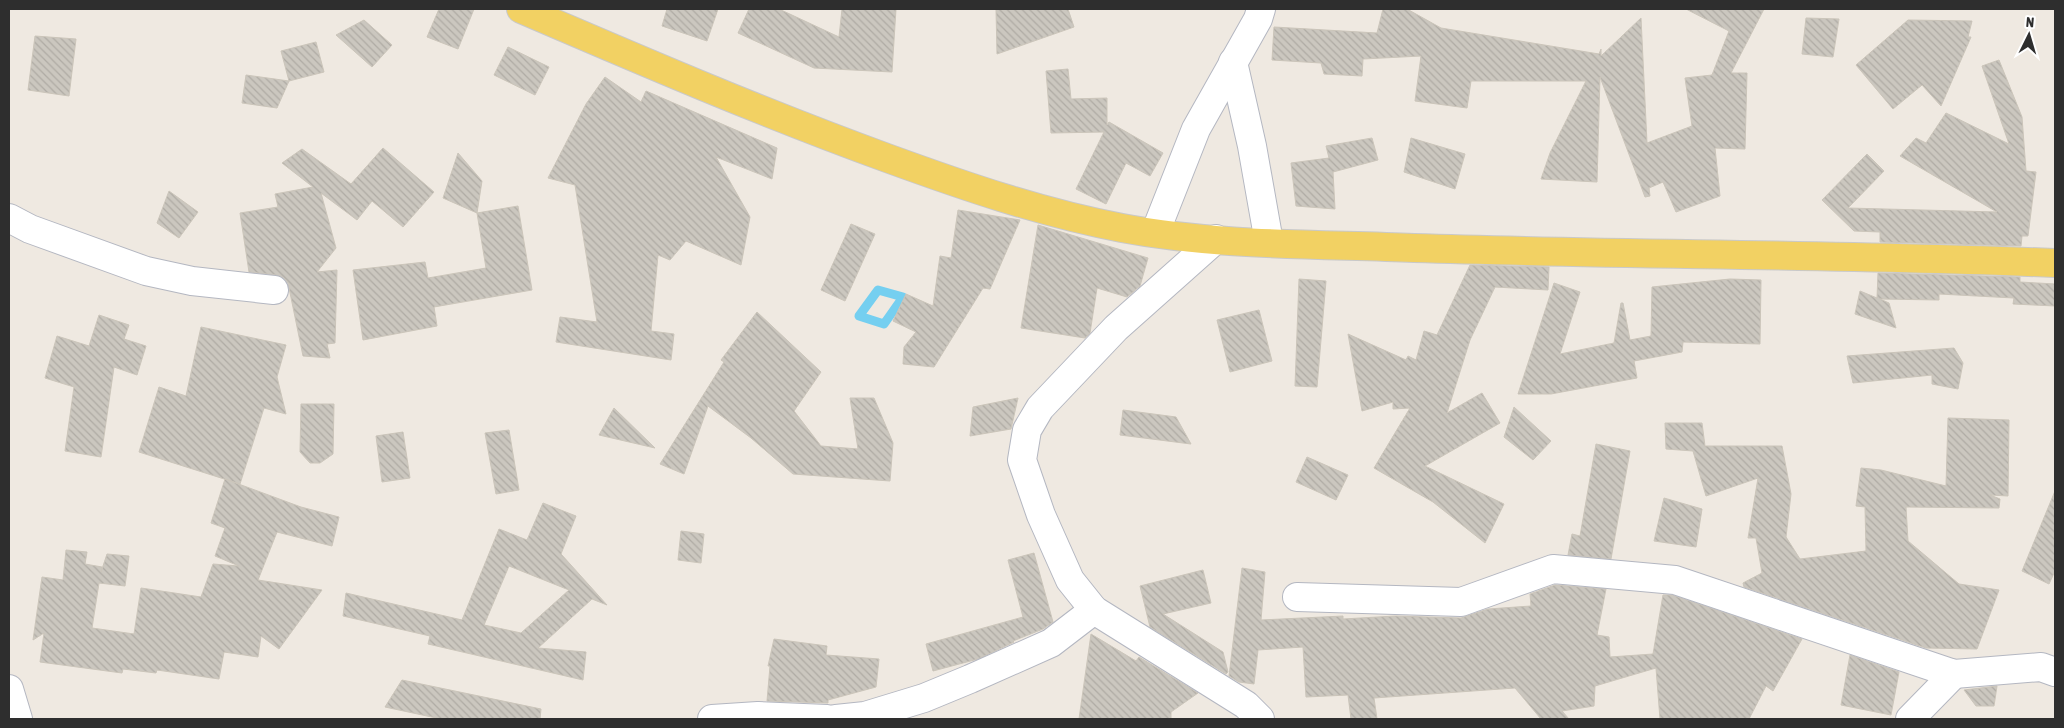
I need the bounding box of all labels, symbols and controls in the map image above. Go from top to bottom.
north arrow [2004,10,2054,60]
text: N [2025,14,2035,30]

